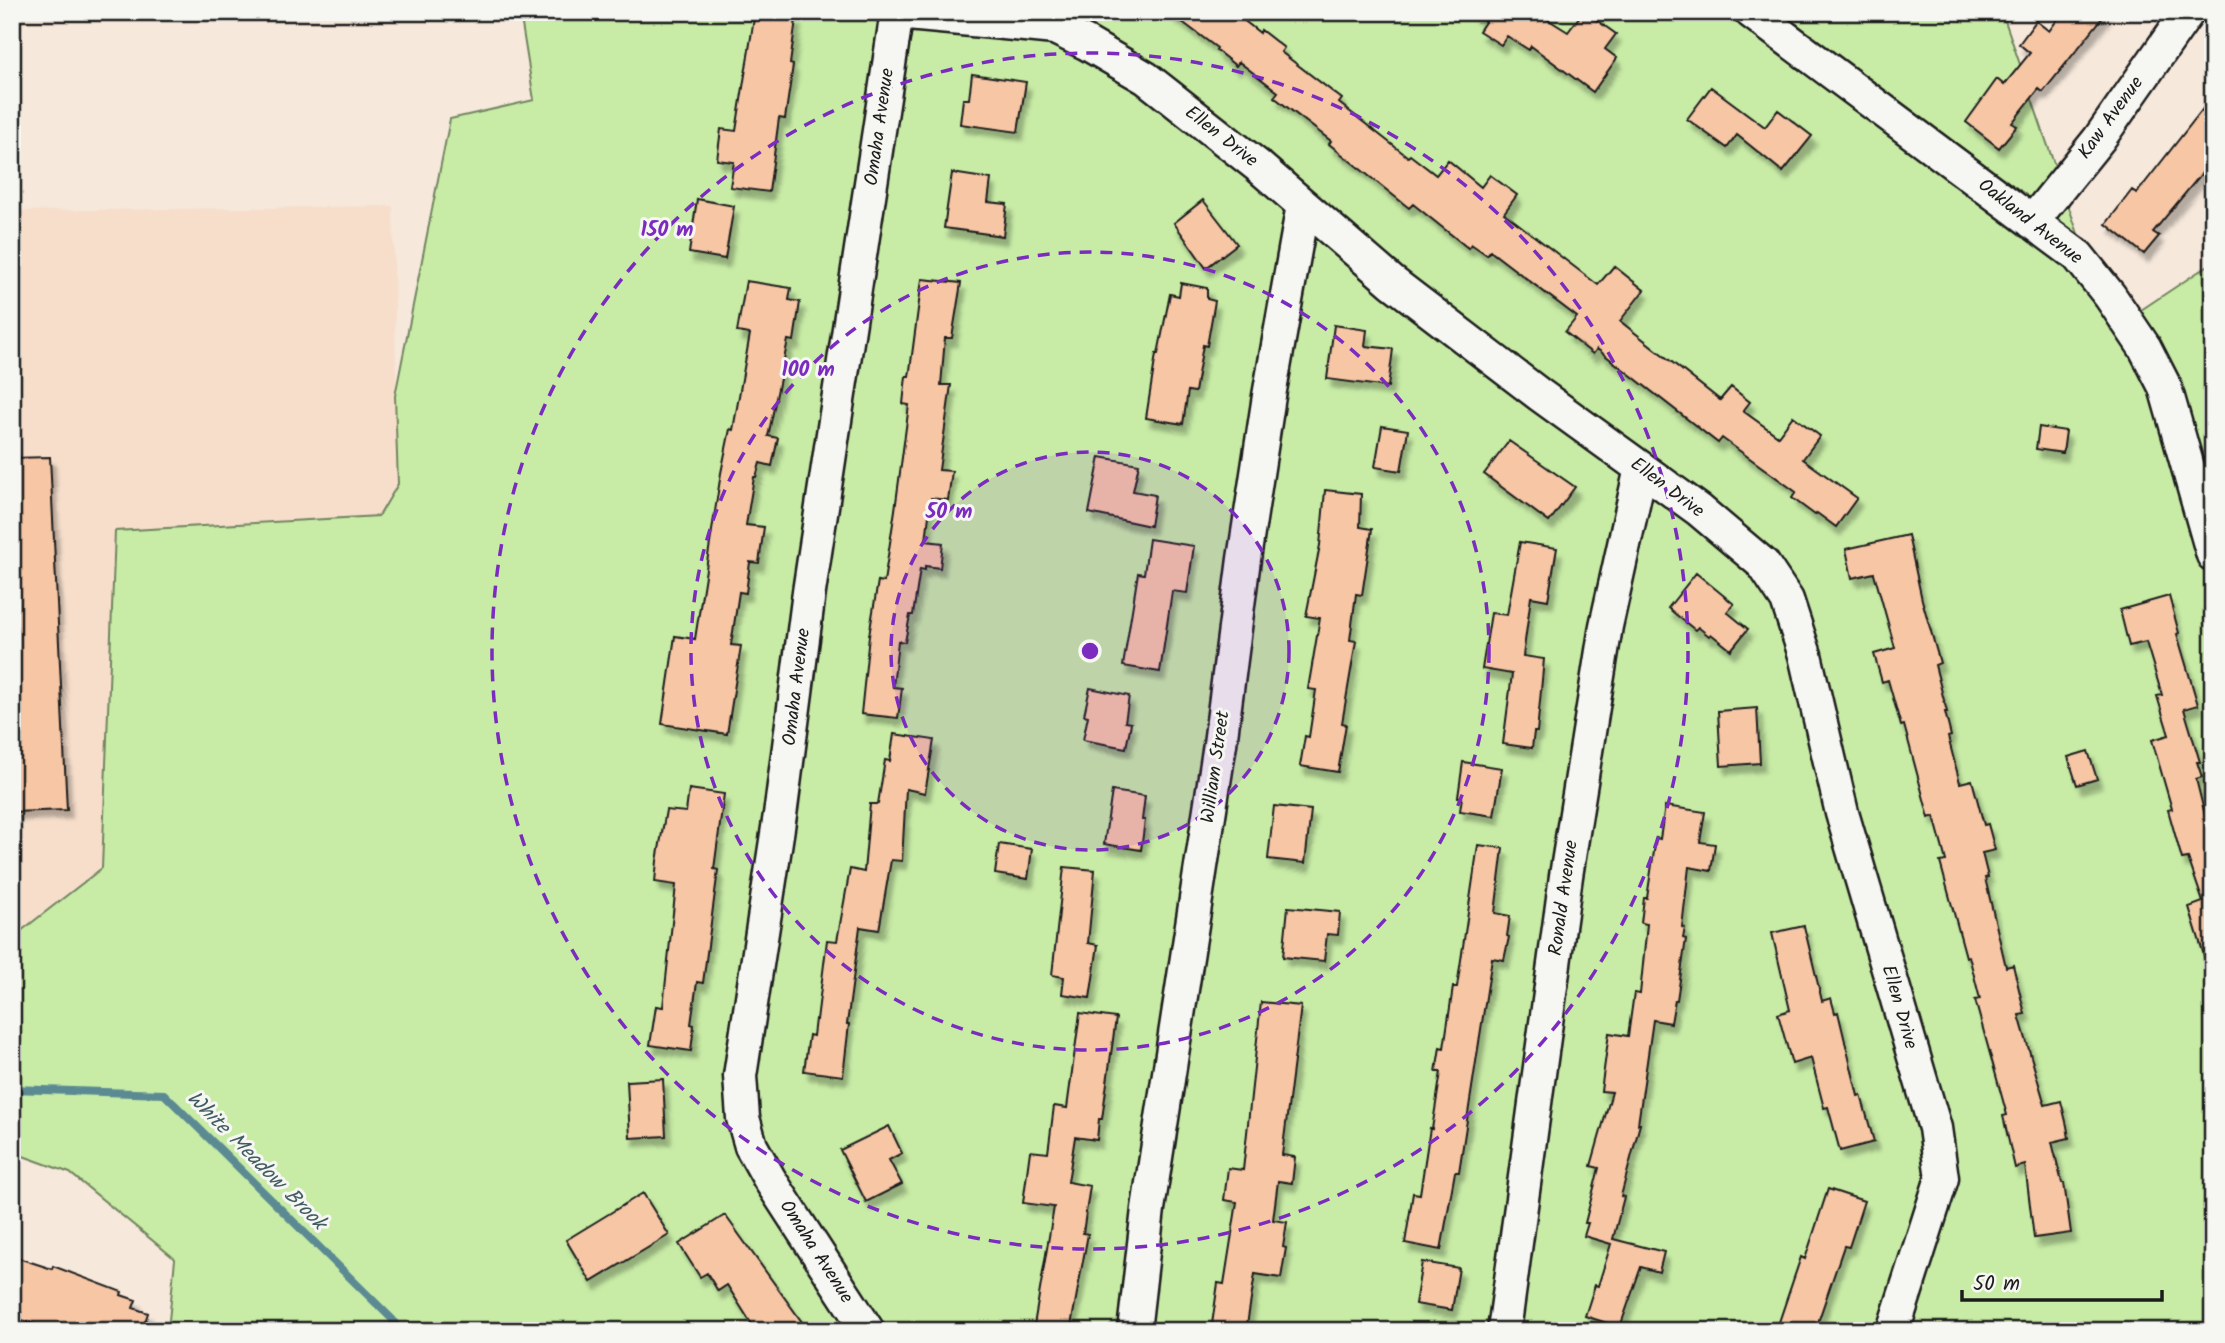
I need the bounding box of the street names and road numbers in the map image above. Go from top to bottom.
street label: Omaha Avenue [857,66,903,188]
street label: Kaw Avenue [2071,70,2152,166]
street label: Ellen Drive [1178,99,1265,176]
street label: Oakland Avenue [1971,171,2089,273]
street label: Ellen Drive [1623,450,1711,526]
street label: Omaha Avenue [775,626,819,748]
street label: William Street [1193,708,1239,825]
street label: Ronald Avenue [1541,838,1587,958]
street label: Ellen Drive [1873,961,1925,1053]
street label: Omaha Avenue [771,1194,861,1310]

